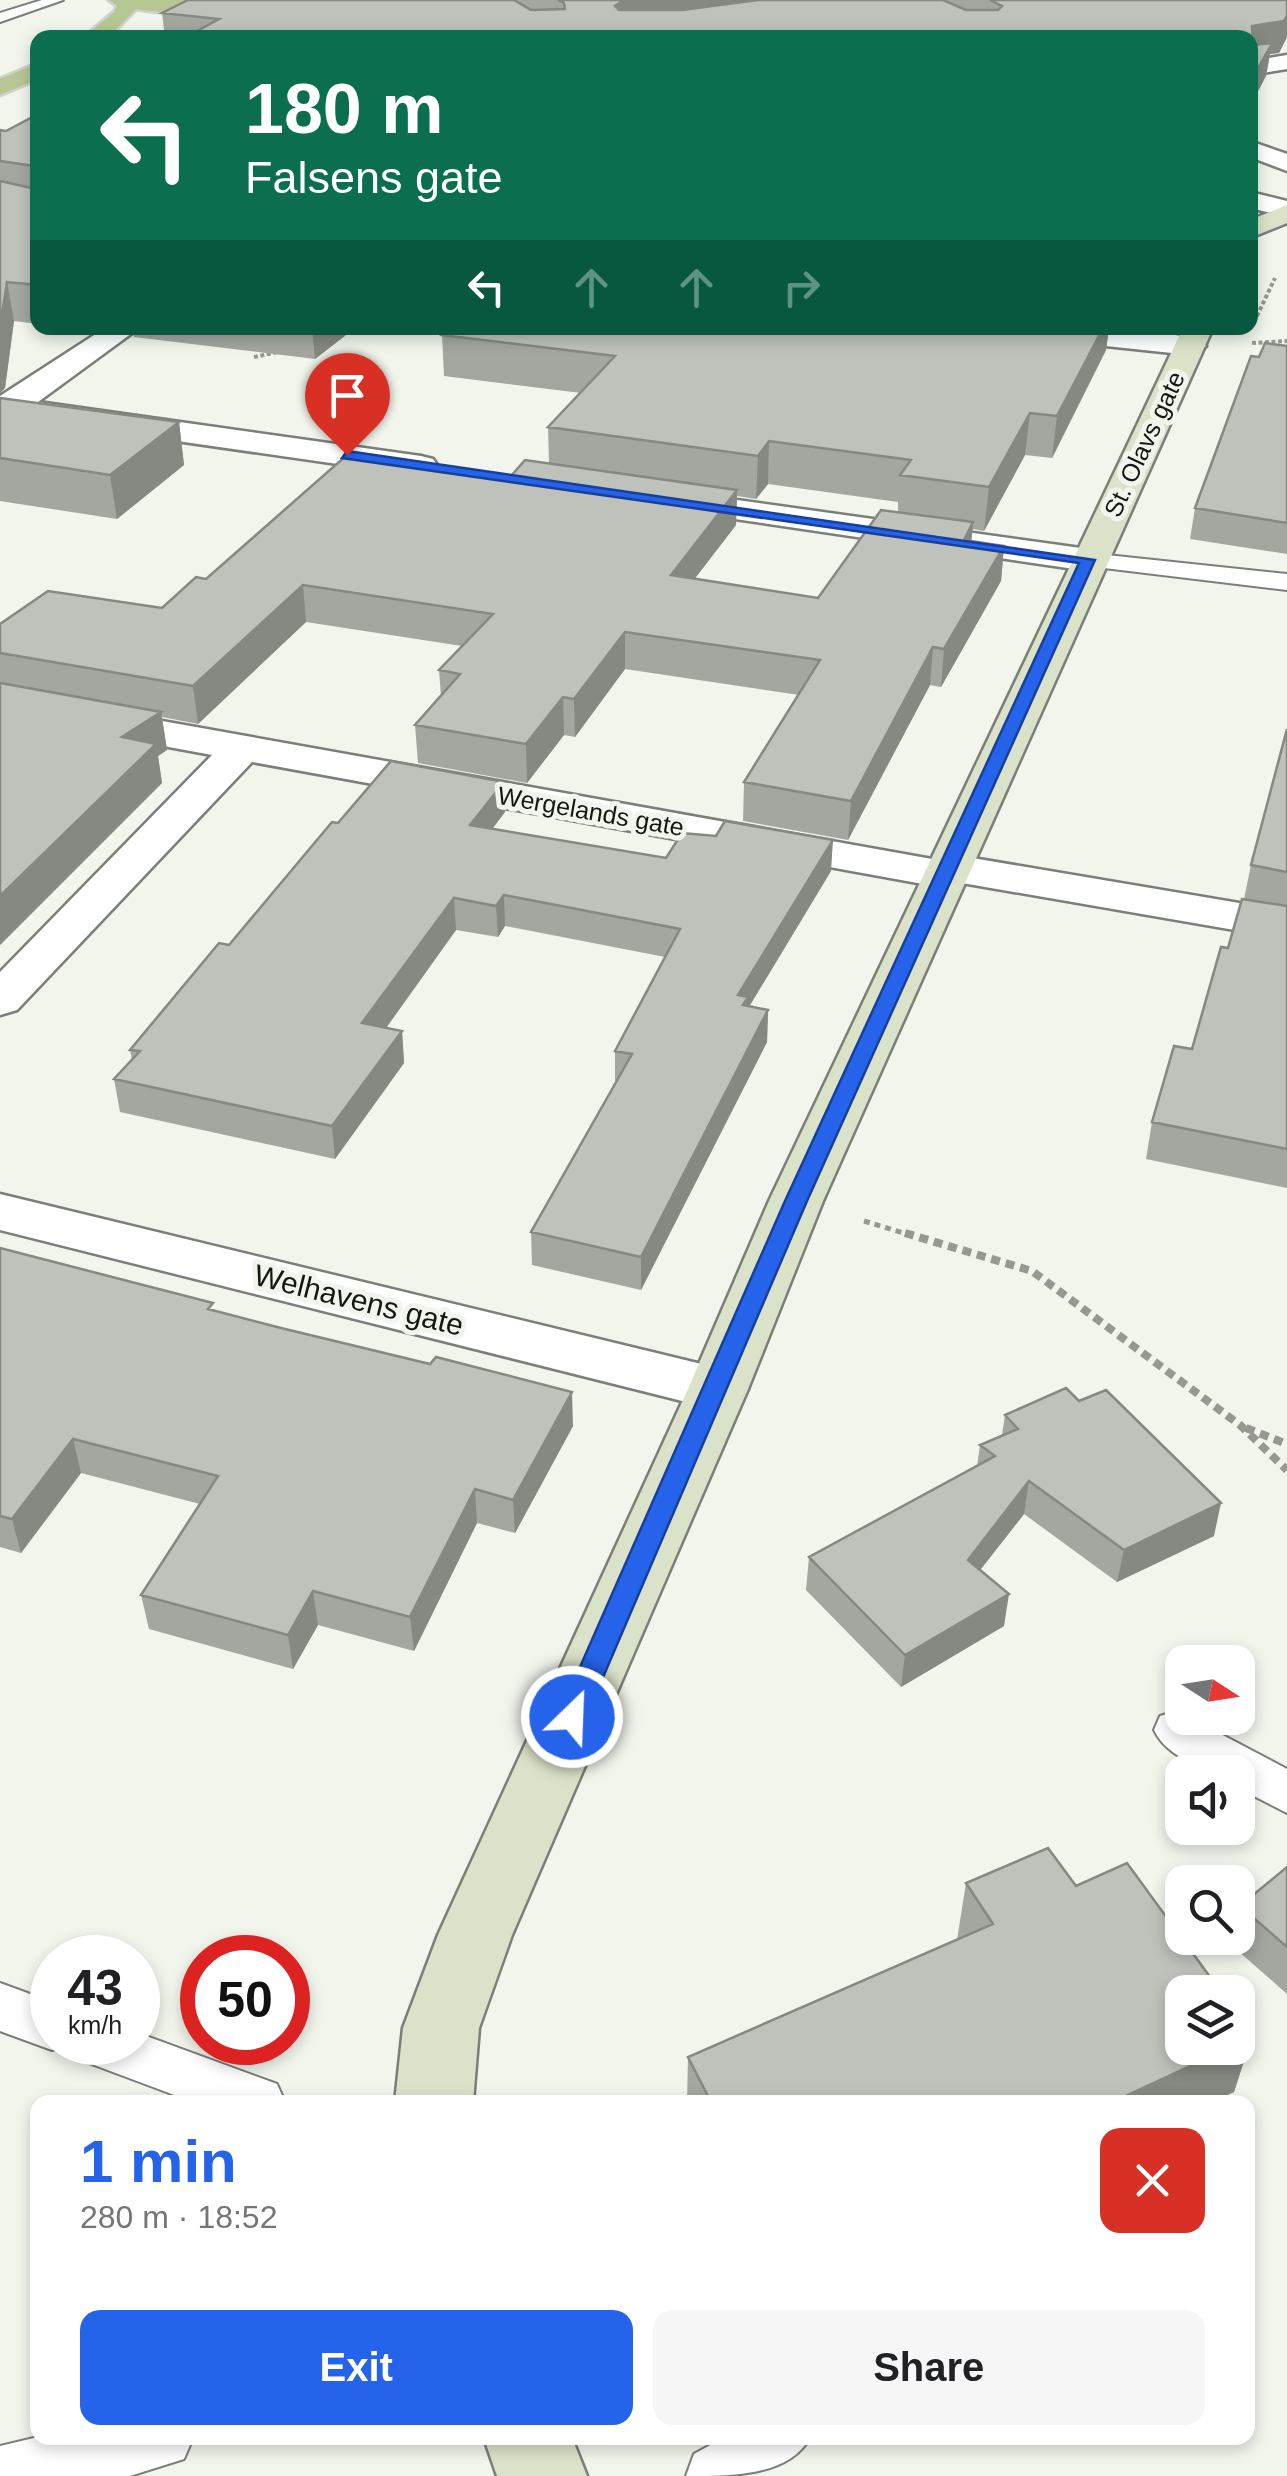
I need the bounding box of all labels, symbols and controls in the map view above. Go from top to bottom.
icon: left [80,70,210,200]
text: 180 m [245,70,443,148]
text: Falsens gate [245,152,503,203]
icon: left [459,260,514,315]
icon: ahead [564,260,619,315]
icon: ahead [669,260,724,315]
icon: right [774,260,829,315]
pin [305,353,390,456]
street label: St. Olavs gate [1098,367,1190,521]
icon: arrive [320,368,375,423]
street label: Wergelands gate [496,781,686,841]
street label: Welhavens gate [251,1258,467,1342]
north arrow [1165,1645,1255,1735]
map controls [1165,1645,1255,2065]
position arrow [520,1665,624,1769]
button: sound [1165,1755,1255,1845]
button: search [1165,1865,1255,1955]
speed limit sign: 50 [180,1935,310,2065]
text: 43 [67,1960,123,2016]
button: layers [1165,1975,1255,2065]
text: km/h [68,2011,122,2039]
text: 1 min [80,2128,237,2195]
button: close [1100,2128,1205,2233]
text: 280 m · 18:52 [80,2199,277,2235]
button: Exit [80,2310,633,2425]
button: Share [653,2310,1205,2425]

